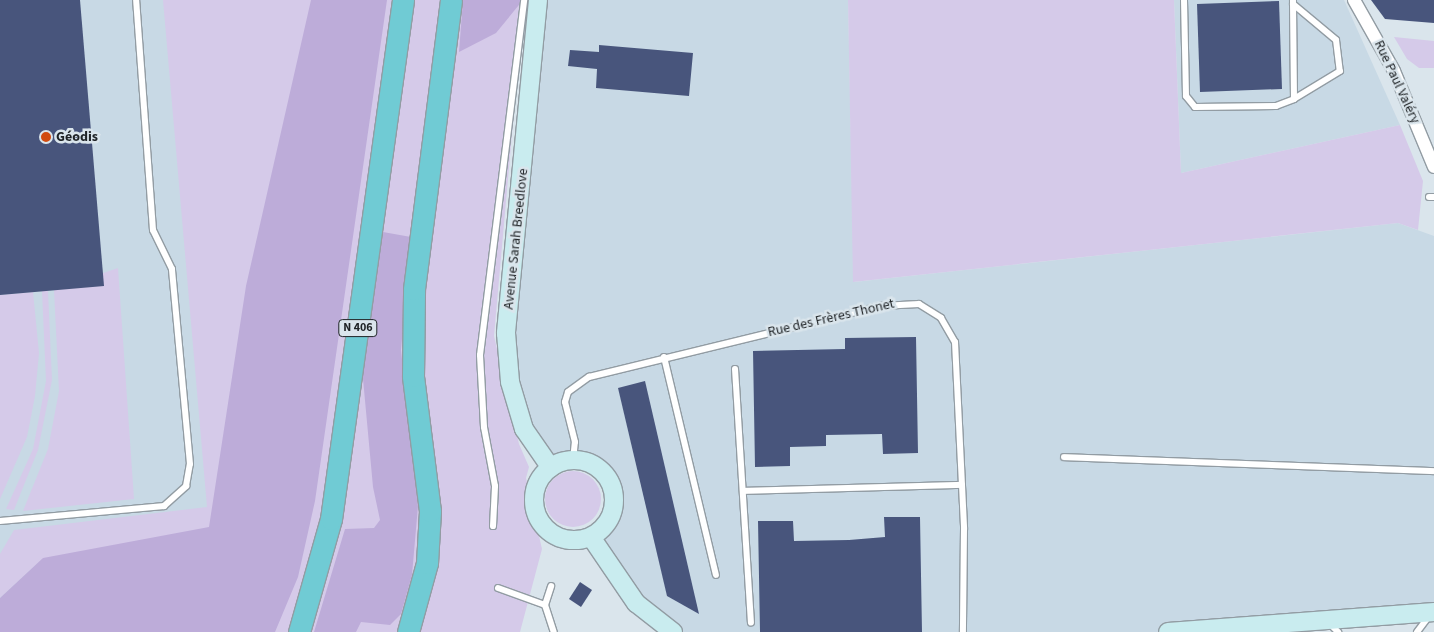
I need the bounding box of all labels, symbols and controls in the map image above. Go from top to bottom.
street label: Rue Paul Valéry [1370,38,1424,126]
place label: Géodis [56,129,98,145]
marker: Géodis [40,131,52,143]
street label: Avenue Sarah Breedlove [500,168,532,310]
street label: Rue des Frères Thonet [766,295,896,341]
road number: N 406 [338,318,378,338]

